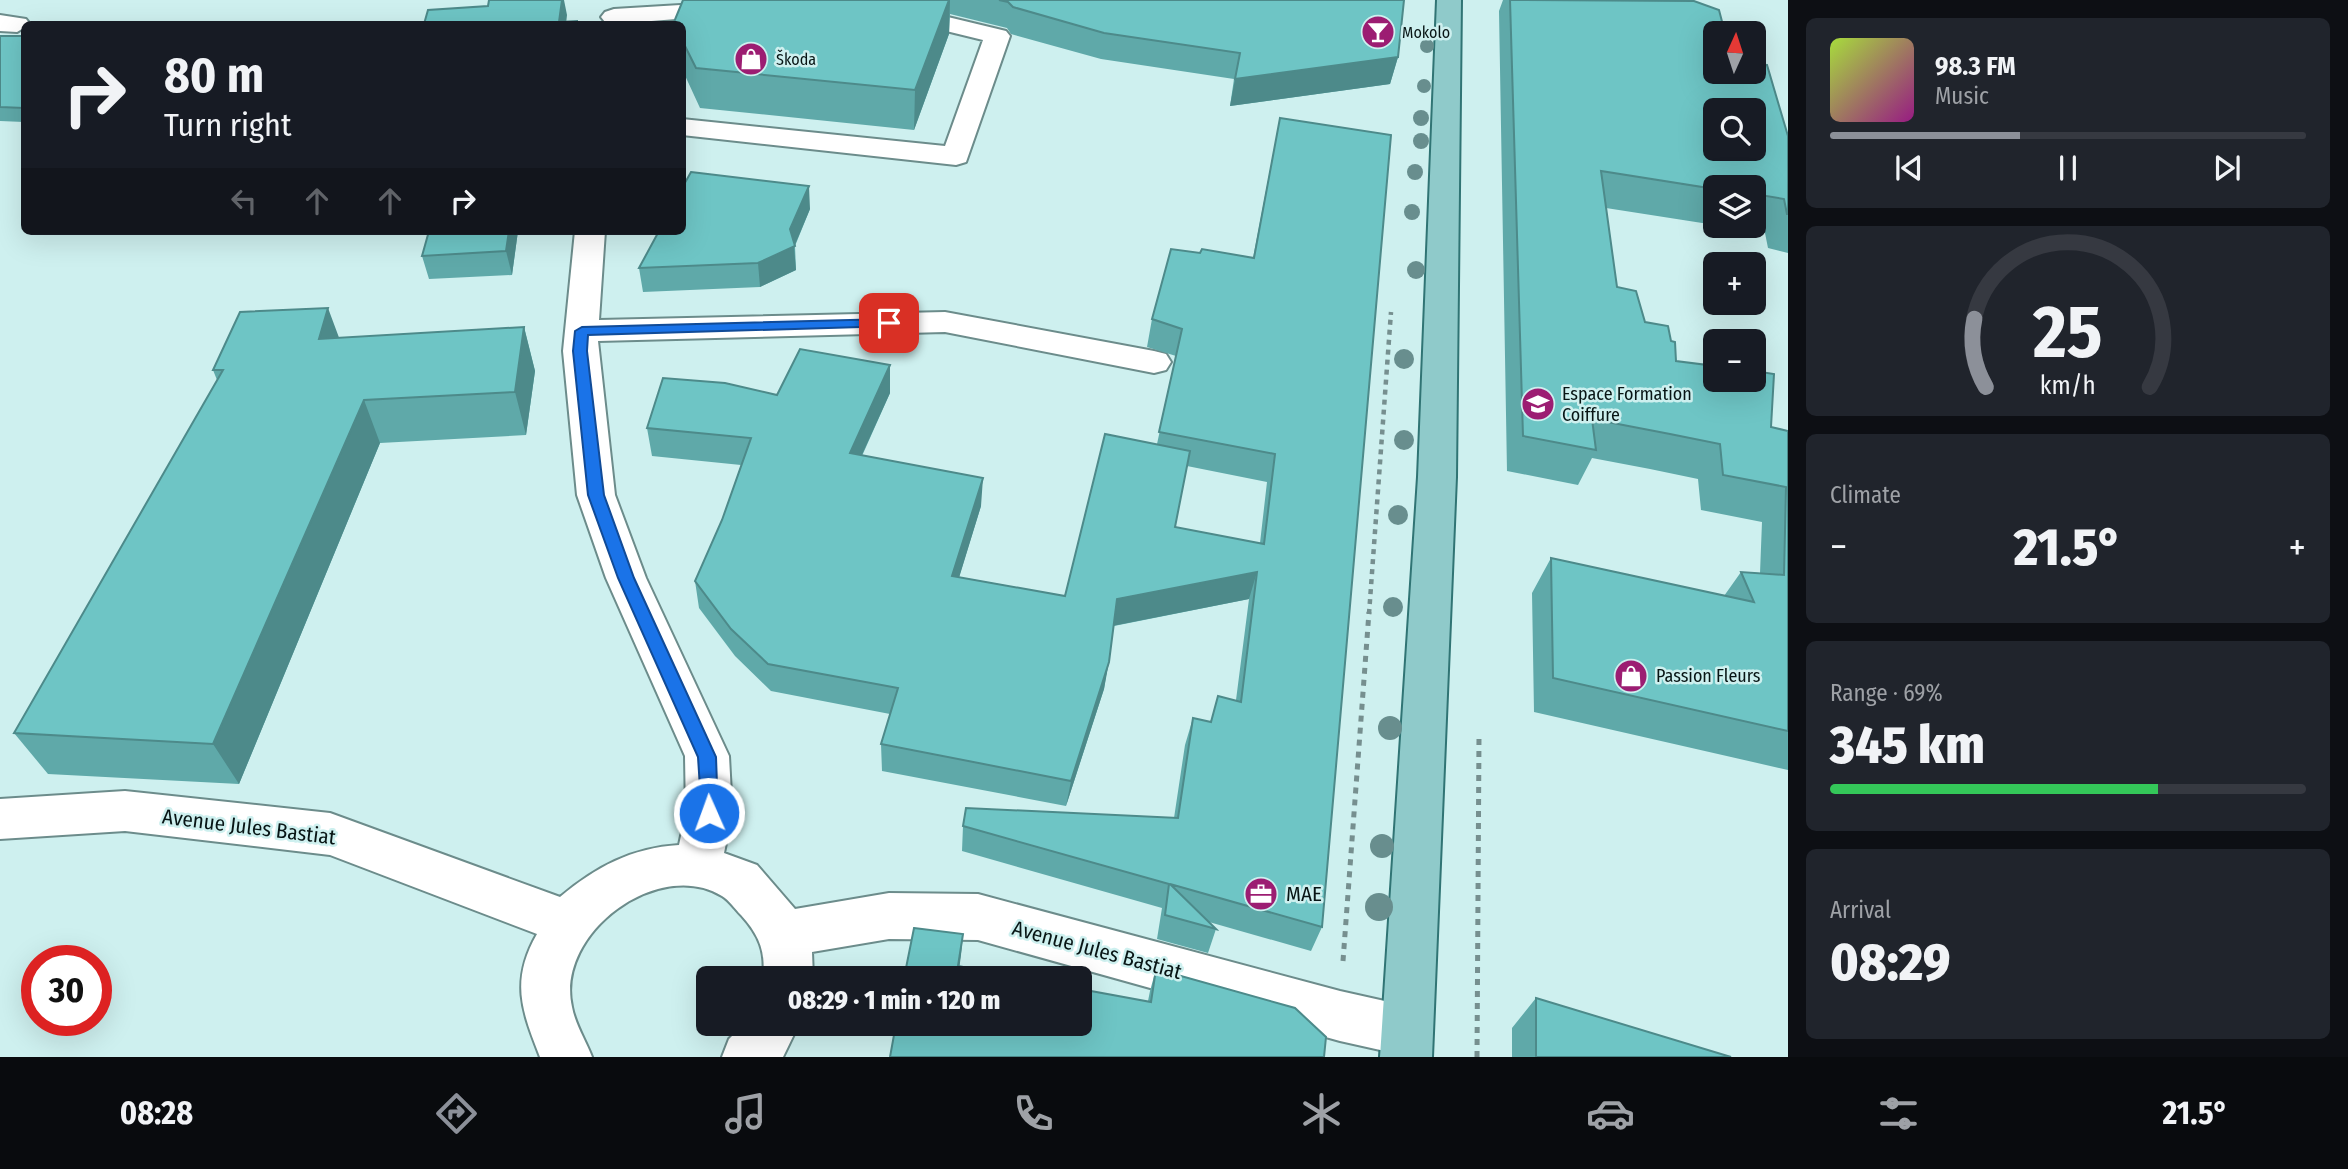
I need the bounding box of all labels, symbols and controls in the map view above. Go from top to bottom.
bar icon: Mokolo [1359,13,1397,51]
north arrow [1703,21,1766,84]
map controls [1703,21,1766,392]
place label: Mokolo [1402,23,1450,42]
shop icon: Škoda [732,40,770,78]
text: 80 m [164,46,264,105]
icon: right [49,49,140,140]
place label: Škoda [776,49,816,69]
text: 98.3 FM [1935,51,2016,82]
text: Music [1935,82,1989,110]
button: search [1703,98,1766,161]
text: Turn right [164,106,291,144]
icon: previous [1890,149,1928,187]
icon: pause [2049,149,2087,187]
icon: next [2208,149,2246,187]
button: layers [1703,175,1766,238]
icon: left [225,182,263,220]
icon: ahead [298,182,336,220]
icon: ahead [371,182,409,220]
icon: right [444,182,482,220]
button: + [1703,252,1766,315]
text: 25 [2032,289,2103,376]
pin [859,293,919,353]
icon: arrive [870,304,908,342]
button: − [1703,329,1766,392]
text: km/h [2040,370,2096,400]
place label: Espace Formation Coiffure [1562,383,1692,426]
school or university icon: Espace Formation Coiffure [1519,385,1557,423]
text: Climate [1830,481,1901,509]
text: 21.5° [2014,516,2122,579]
text: − [1830,524,1847,570]
text: + [2289,524,2306,570]
shop icon: Passion Fleurs [1612,657,1650,695]
place label: Passion Fleurs [1656,665,1761,687]
text: Range · 69% [1830,679,1943,707]
text: 345 km [1830,714,1985,777]
position arrow [672,776,746,850]
street label: Avenue Jules Bastiat [161,803,337,851]
office icon: MAE [1242,875,1280,913]
place label: MAE [1286,881,1322,907]
text: Arrival [1830,896,1891,924]
street label: Avenue Jules Bastiat [1009,915,1185,985]
text: 08:29 [1830,931,1950,994]
speed limit sign: 30 [21,945,112,1036]
text: 08:29 · 1 min · 120 m [788,985,1000,1016]
icon: directions [432,1089,481,1138]
icon: music [721,1089,770,1138]
icon: phone [1009,1089,1058,1138]
icon: climate [1297,1089,1346,1138]
icon: car [1586,1089,1635,1138]
icon: filters [1874,1089,1923,1138]
text: 08:28 [120,1094,193,1132]
text: 21.5° [2163,1094,2228,1132]

